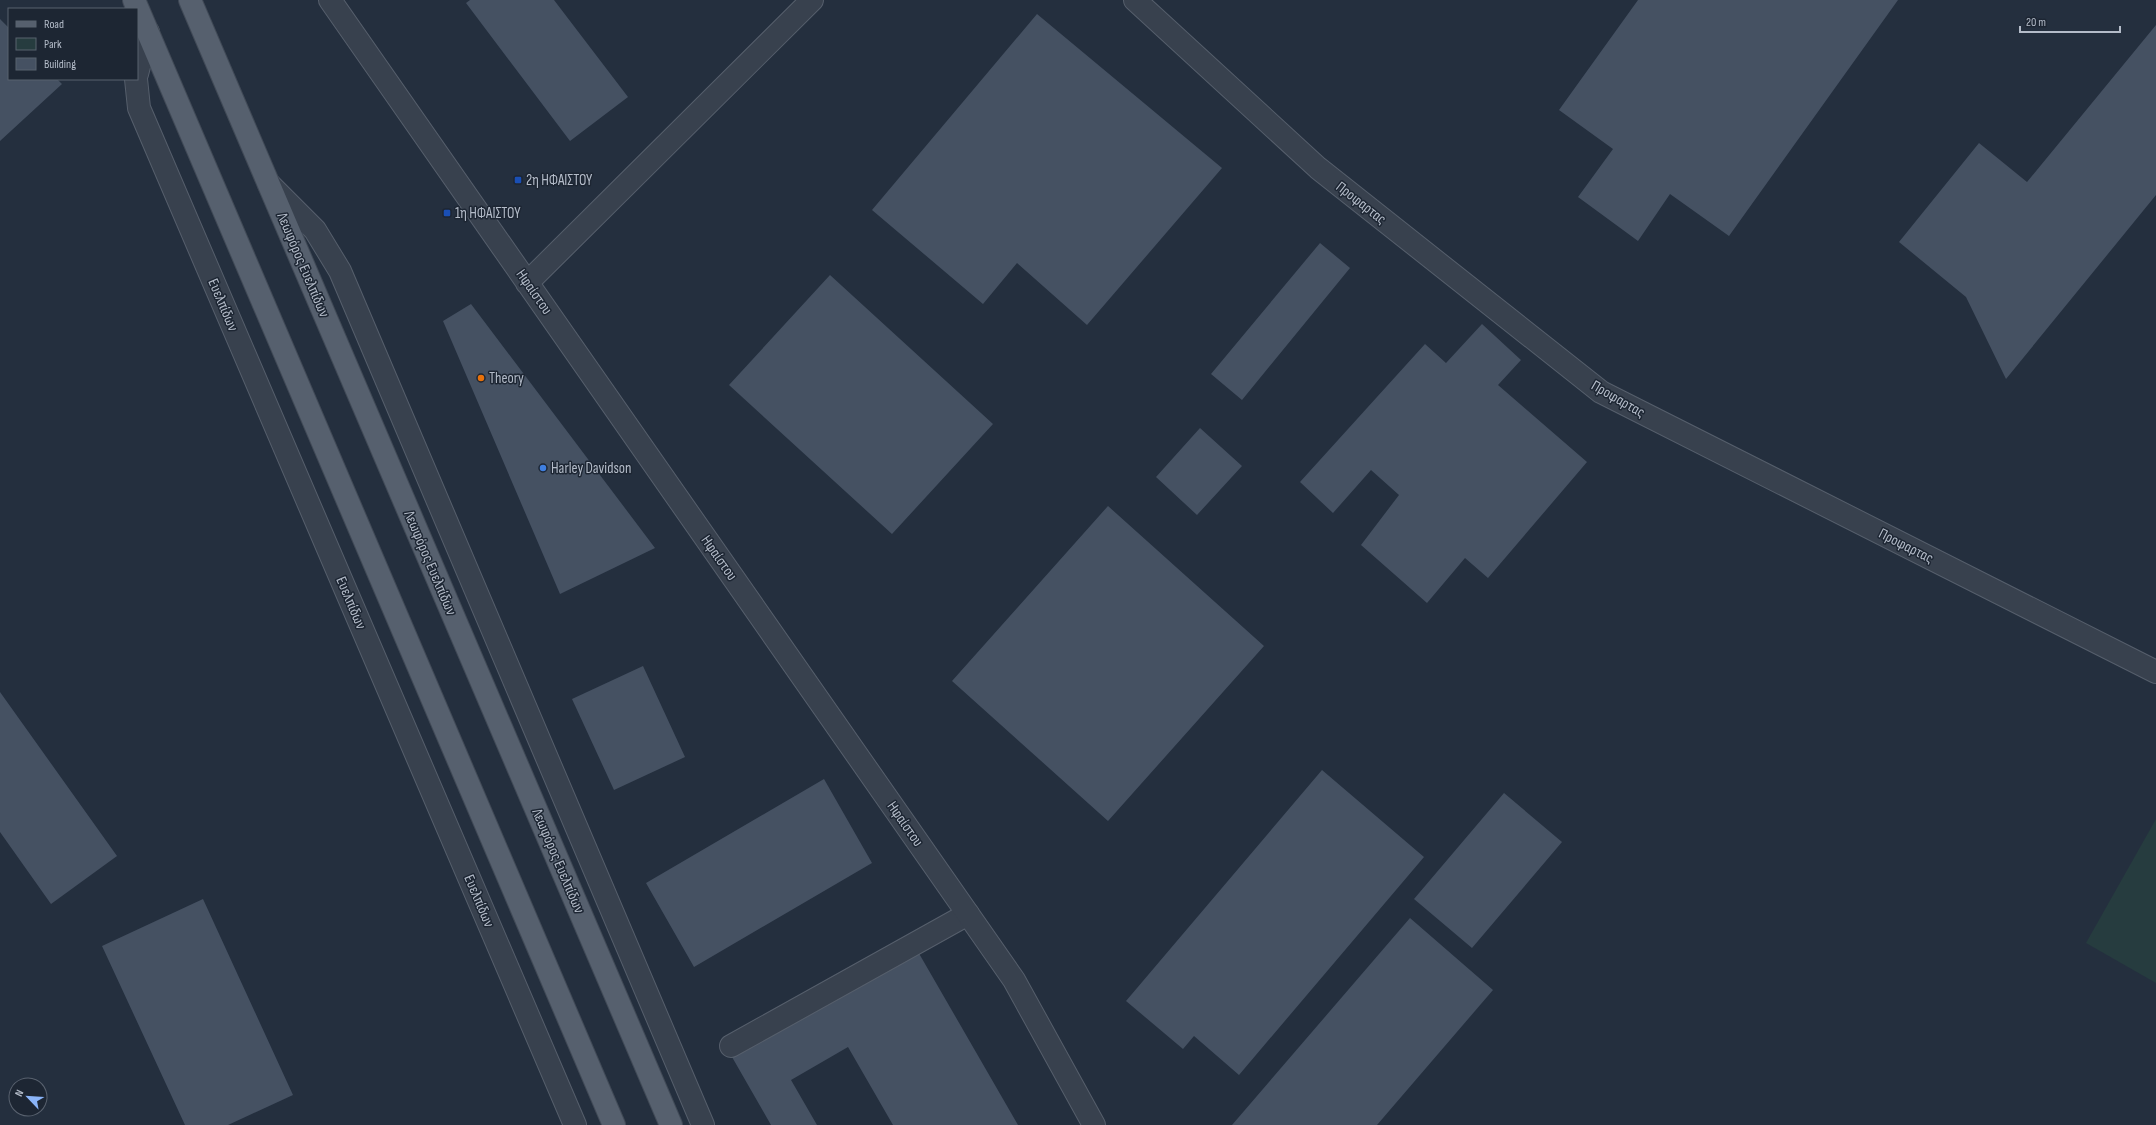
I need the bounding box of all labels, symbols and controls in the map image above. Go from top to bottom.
legend [8,8,138,80]
scale bar [2020,8,2120,34]
text: 20 m [2026,15,2046,30]
text: Road [44,17,64,32]
text: Park [44,37,62,52]
text: Building [44,57,76,72]
place label: 2η ΗΦΑΙΣΤΟΥ [526,171,593,190]
marker: 2η ΗΦΑΙΣΤΟΥ [513,175,523,185]
street label: Προφαρτας [1332,177,1390,229]
place label: 1η ΗΦΑΙΣΤΟΥ [455,204,521,223]
marker: 1η ΗΦΑΙΣΤΟΥ [442,208,452,218]
street label: Λεωφόρος Ευελπίδων [272,209,334,320]
street label: Ηφαίστου [512,266,556,318]
street label: Ευελπίδων [203,276,243,334]
place label: Theory [489,369,524,388]
marker: Theory [476,373,486,383]
street label: Προφαρτας [1588,376,1648,422]
place label: Harley Davidson [551,459,631,478]
marker: Harley Davidson [538,463,548,473]
street label: Λεωφόρος Ευελπίδων [399,507,461,618]
street label: Προφαρτας [1875,524,1937,568]
street label: Ηφαίστου [697,532,741,584]
street label: Ευελπίδων [331,574,371,632]
street label: Ηφαίστου [883,798,927,850]
street label: Λεωφόρος Ευελπίδων [527,805,589,916]
street label: Ευελπίδων [459,872,499,930]
north arrow [8,1077,48,1117]
text: N [12,1087,27,1098]

